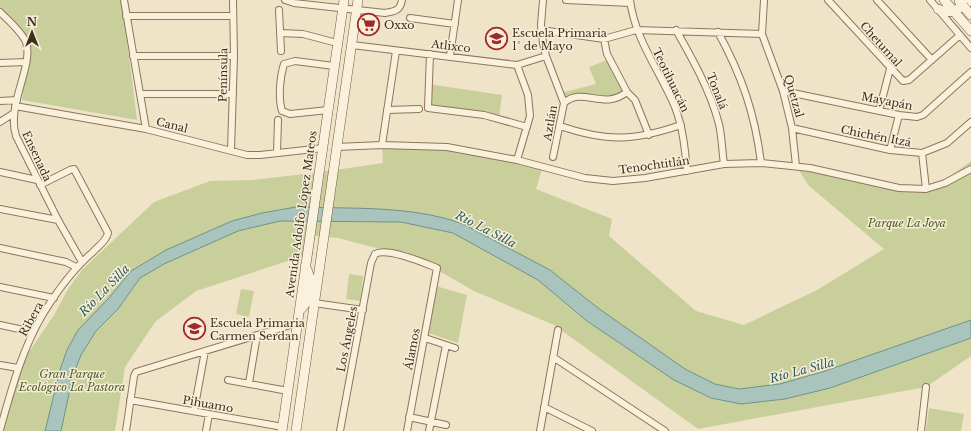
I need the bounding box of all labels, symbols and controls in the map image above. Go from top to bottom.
north arrow [12,12,52,52]
supermarket icon: Oxxo [355,12,381,38]
text: N [27,15,38,29]
place label: Oxxo [384,18,415,32]
street label: Chetumal [857,19,905,70]
school or university icon: Escuela Primaria 1° de Mayo [483,26,509,52]
place label: Escuela Primaria 1° de Mayo [512,26,608,53]
street label: Atlixco [430,37,471,55]
street label: Teotihuacán [649,46,693,115]
street label: Península [216,47,230,102]
street label: Tonalá [704,71,731,112]
street label: Quetzal [781,73,807,120]
street label: Mayapán [860,89,914,113]
street label: Aztlán [540,104,560,143]
street label: Canal [155,114,190,136]
street label: Chichén Itzá [840,122,913,150]
street label: Ensenada [19,129,55,184]
street label: Avenida Adolfo López Mateos [282,130,320,299]
street label: Tenochtitlán [618,153,691,177]
water label: Río La Silla [452,207,519,251]
park label: Parque La Joya [867,216,946,230]
water label: Río La Silla [75,261,133,320]
street label: Ribera [16,299,47,339]
street label: Los Ángeles [334,305,360,373]
school or university icon: Escuela Primaria Carmen Serdan [182,316,208,342]
place label: Escuela Primaria Carmen Serdan [210,316,306,343]
street label: Álamos [401,327,423,372]
water label: Río La Silla [767,354,836,386]
park label: Gran Parque Ecológico La Pastora [18,367,125,394]
street label: Pihuamo [182,393,234,415]

